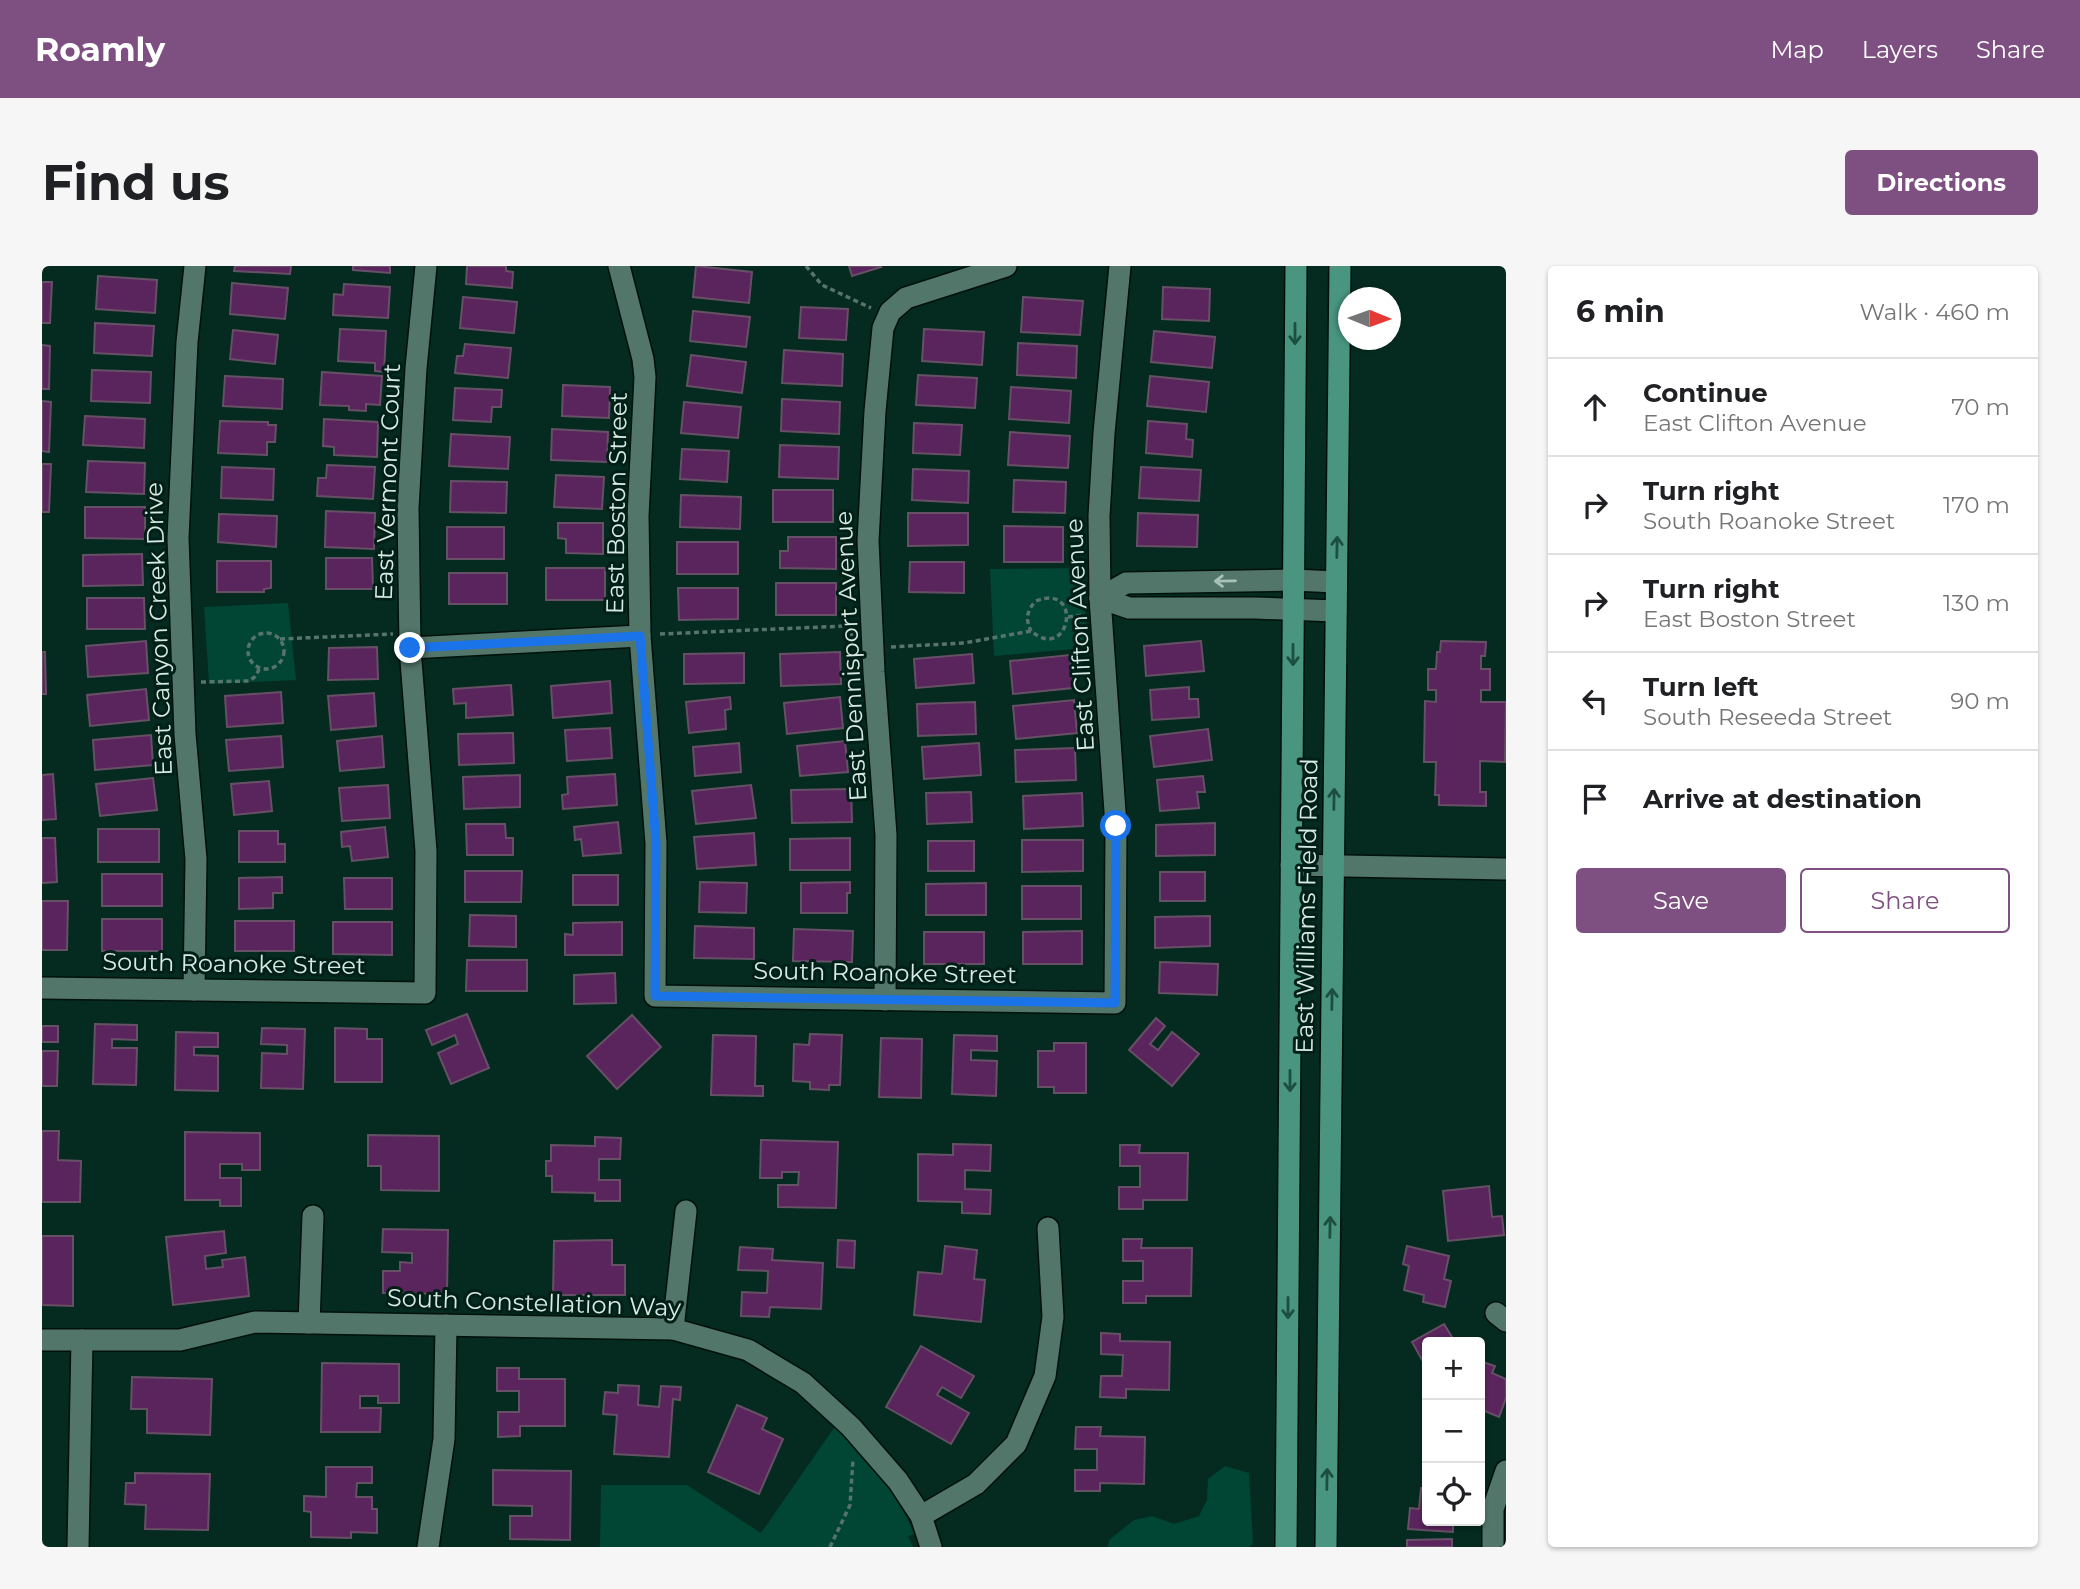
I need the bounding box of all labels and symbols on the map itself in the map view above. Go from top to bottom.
north arrow [1338,287,1401,350]
one-way arrow [1288,322,1302,345]
street label: East Vermont Court [369,363,406,601]
street label: East Boston Street [600,391,633,614]
street label: East Canyon Creek Drive [139,482,178,776]
street label: East Dennisport Avenue [828,510,873,802]
street label: East Clifton Avenue [1059,518,1100,752]
one-way arrow [1330,535,1344,558]
one-way arrow [1214,574,1237,588]
route end [394,632,425,663]
one-way arrow [1286,643,1300,666]
street label: East Williams Field Road [1289,758,1324,1054]
one-way arrow [1327,787,1341,810]
route start [1100,810,1131,841]
street label: South Roanoke Street [102,947,366,980]
street label: South Roanoke Street [753,956,1017,989]
one-way arrow [1325,988,1339,1011]
one-way arrow [1283,1069,1297,1092]
one-way arrow [1323,1216,1336,1239]
street label: South Constellation Way [386,1283,682,1322]
one-way arrow [1281,1296,1295,1319]
one-way arrow [1320,1468,1334,1491]

